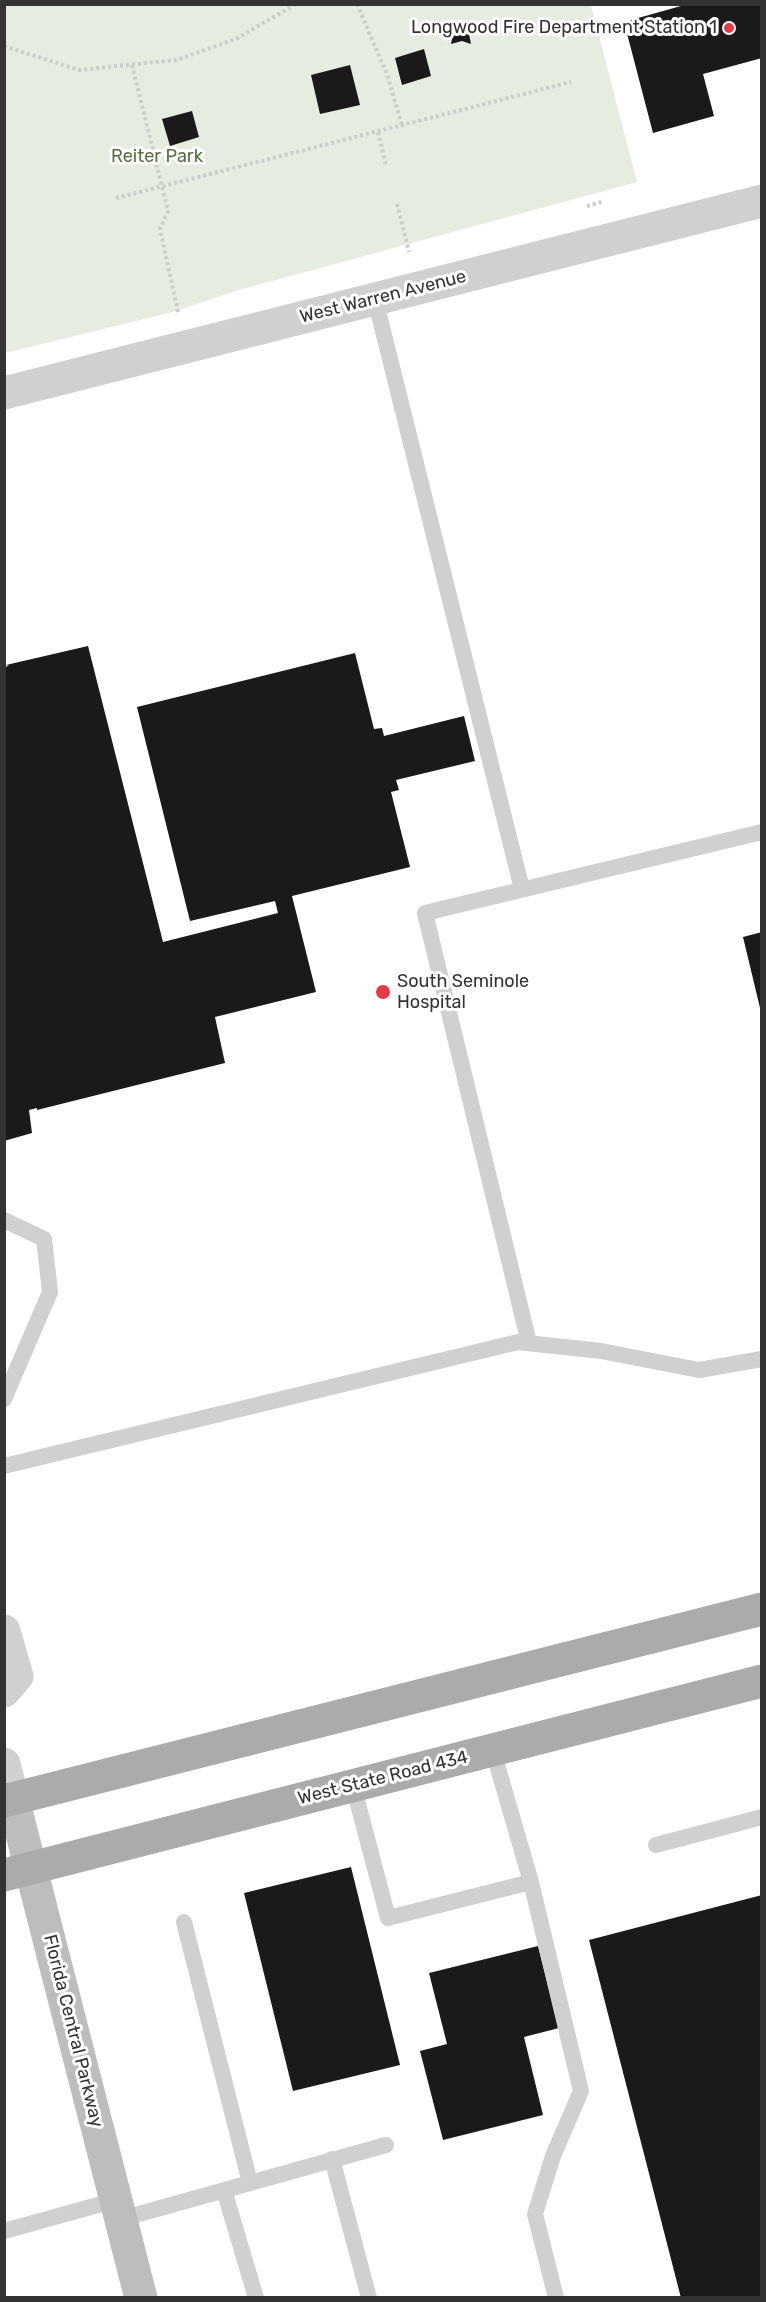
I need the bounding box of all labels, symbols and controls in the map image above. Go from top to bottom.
place label: Longwood Fire Department Station 1 [411,17,717,39]
marker: Longwood Fire Department Station 1 [722,21,736,35]
park label: Reiter Park [111,146,203,168]
street label: West Warren Avenue [298,266,468,328]
place label: South Seminole Hospital [397,971,529,1014]
marker: South Seminole Hospital [374,983,392,1001]
street label: West State Road 434 [296,1746,470,1810]
street label: Florida Central Parkway [39,1932,107,2130]

